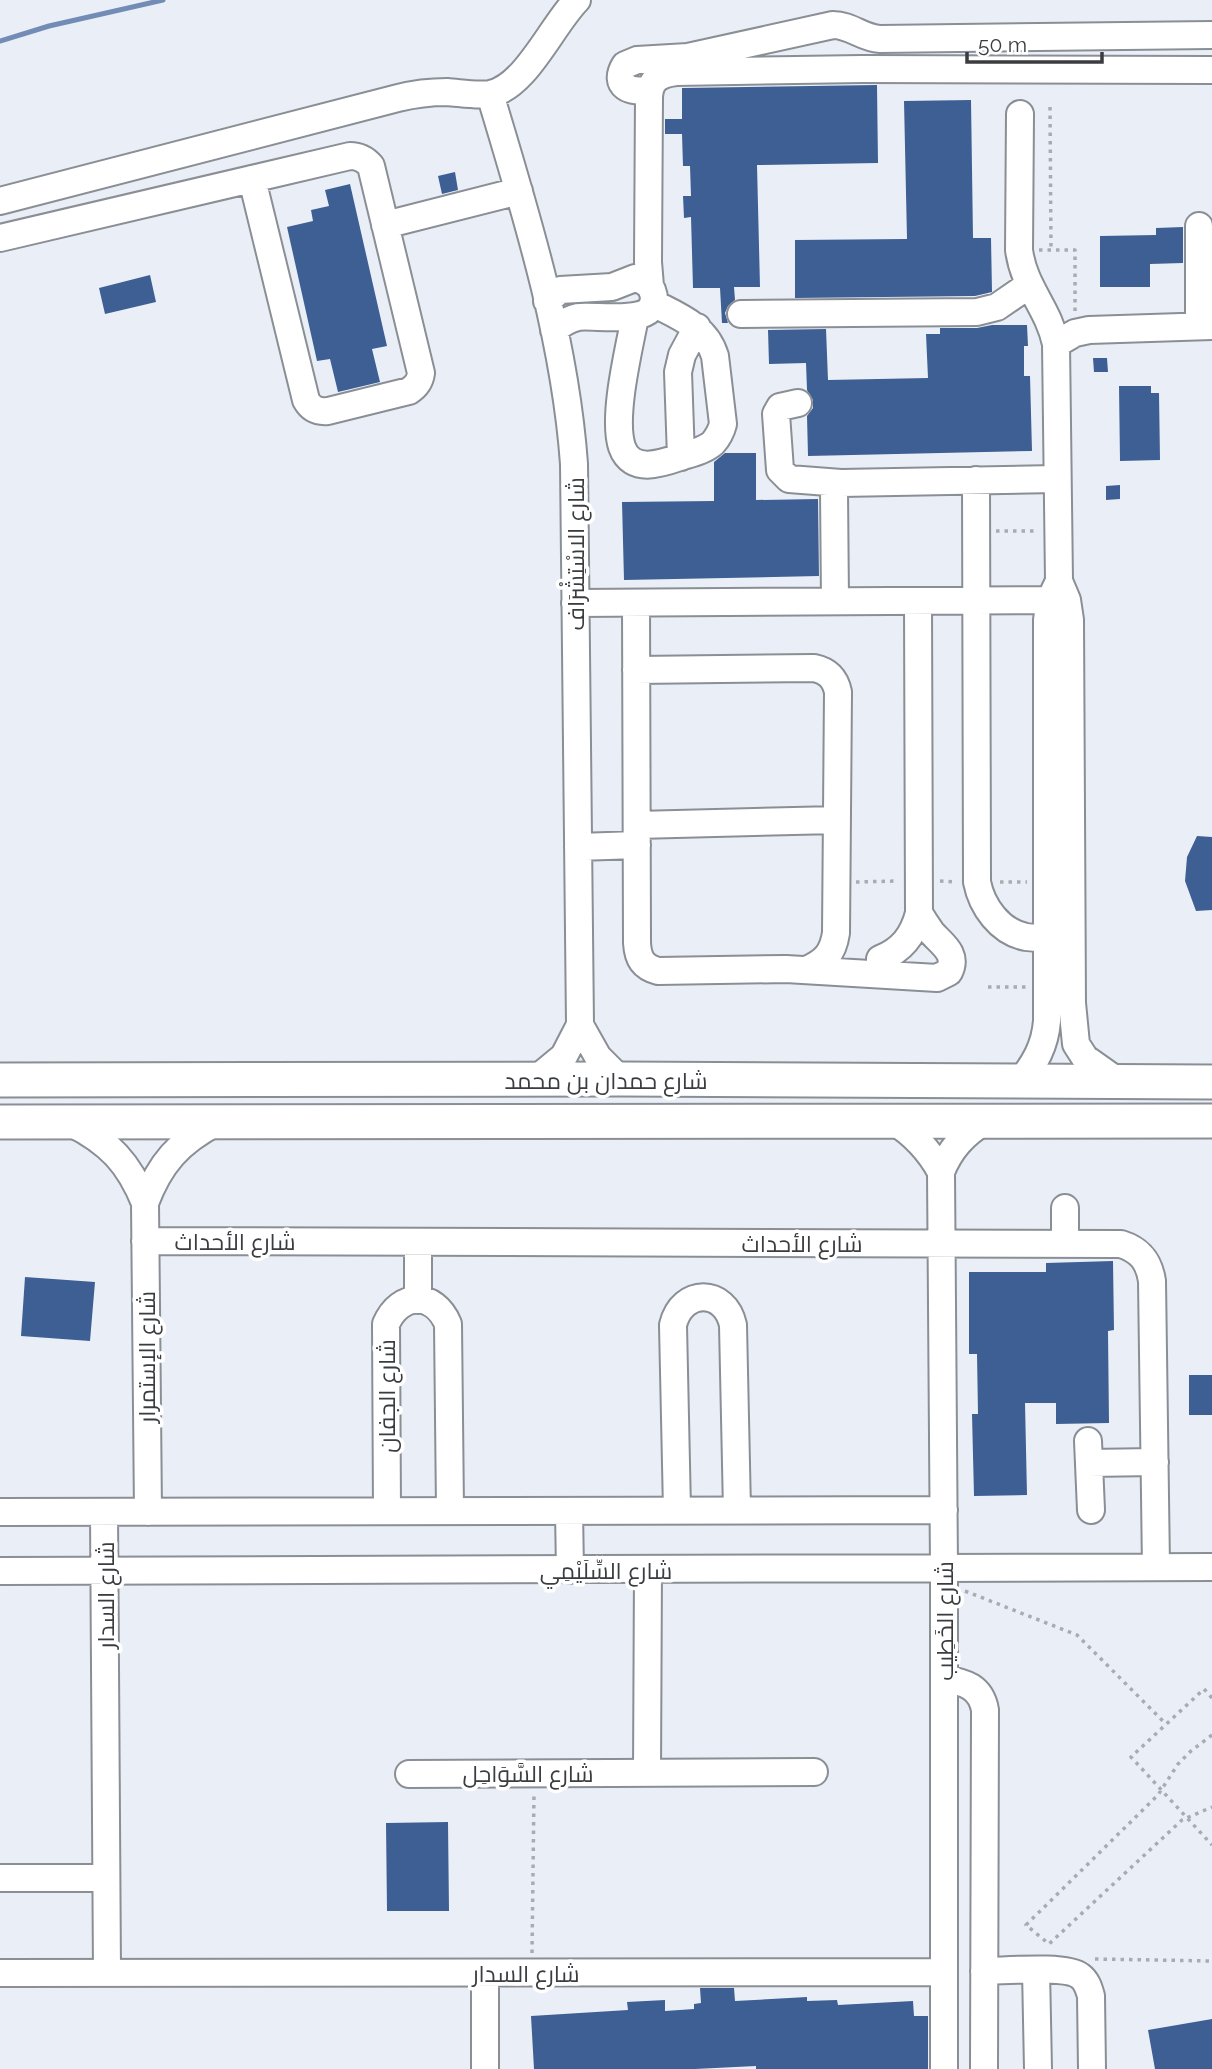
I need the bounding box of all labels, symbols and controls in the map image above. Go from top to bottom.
scale bar [967,21,1102,65]
text: 50 m [978,32,1027,57]
street label: شارع الاسْتِشْرَاف [559,477,592,631]
street label: شارع حمدان بن محمد [505,1067,707,1097]
street label: شارع الأحداث [175,1228,295,1258]
street label: شارع الأحداث [742,1230,862,1260]
street label: شارع الإستمرار [133,1291,163,1425]
street label: شارع الجفان [373,1339,403,1453]
street label: شارع السدار [92,1541,122,1651]
street label: شارع السِّلَيْمِي [540,1557,672,1589]
street label: شارع الخَطِيب [931,1561,961,1681]
street label: شارع السَّوَاحِل [462,1760,594,1790]
street label: شارع السدار [470,1960,580,1990]

